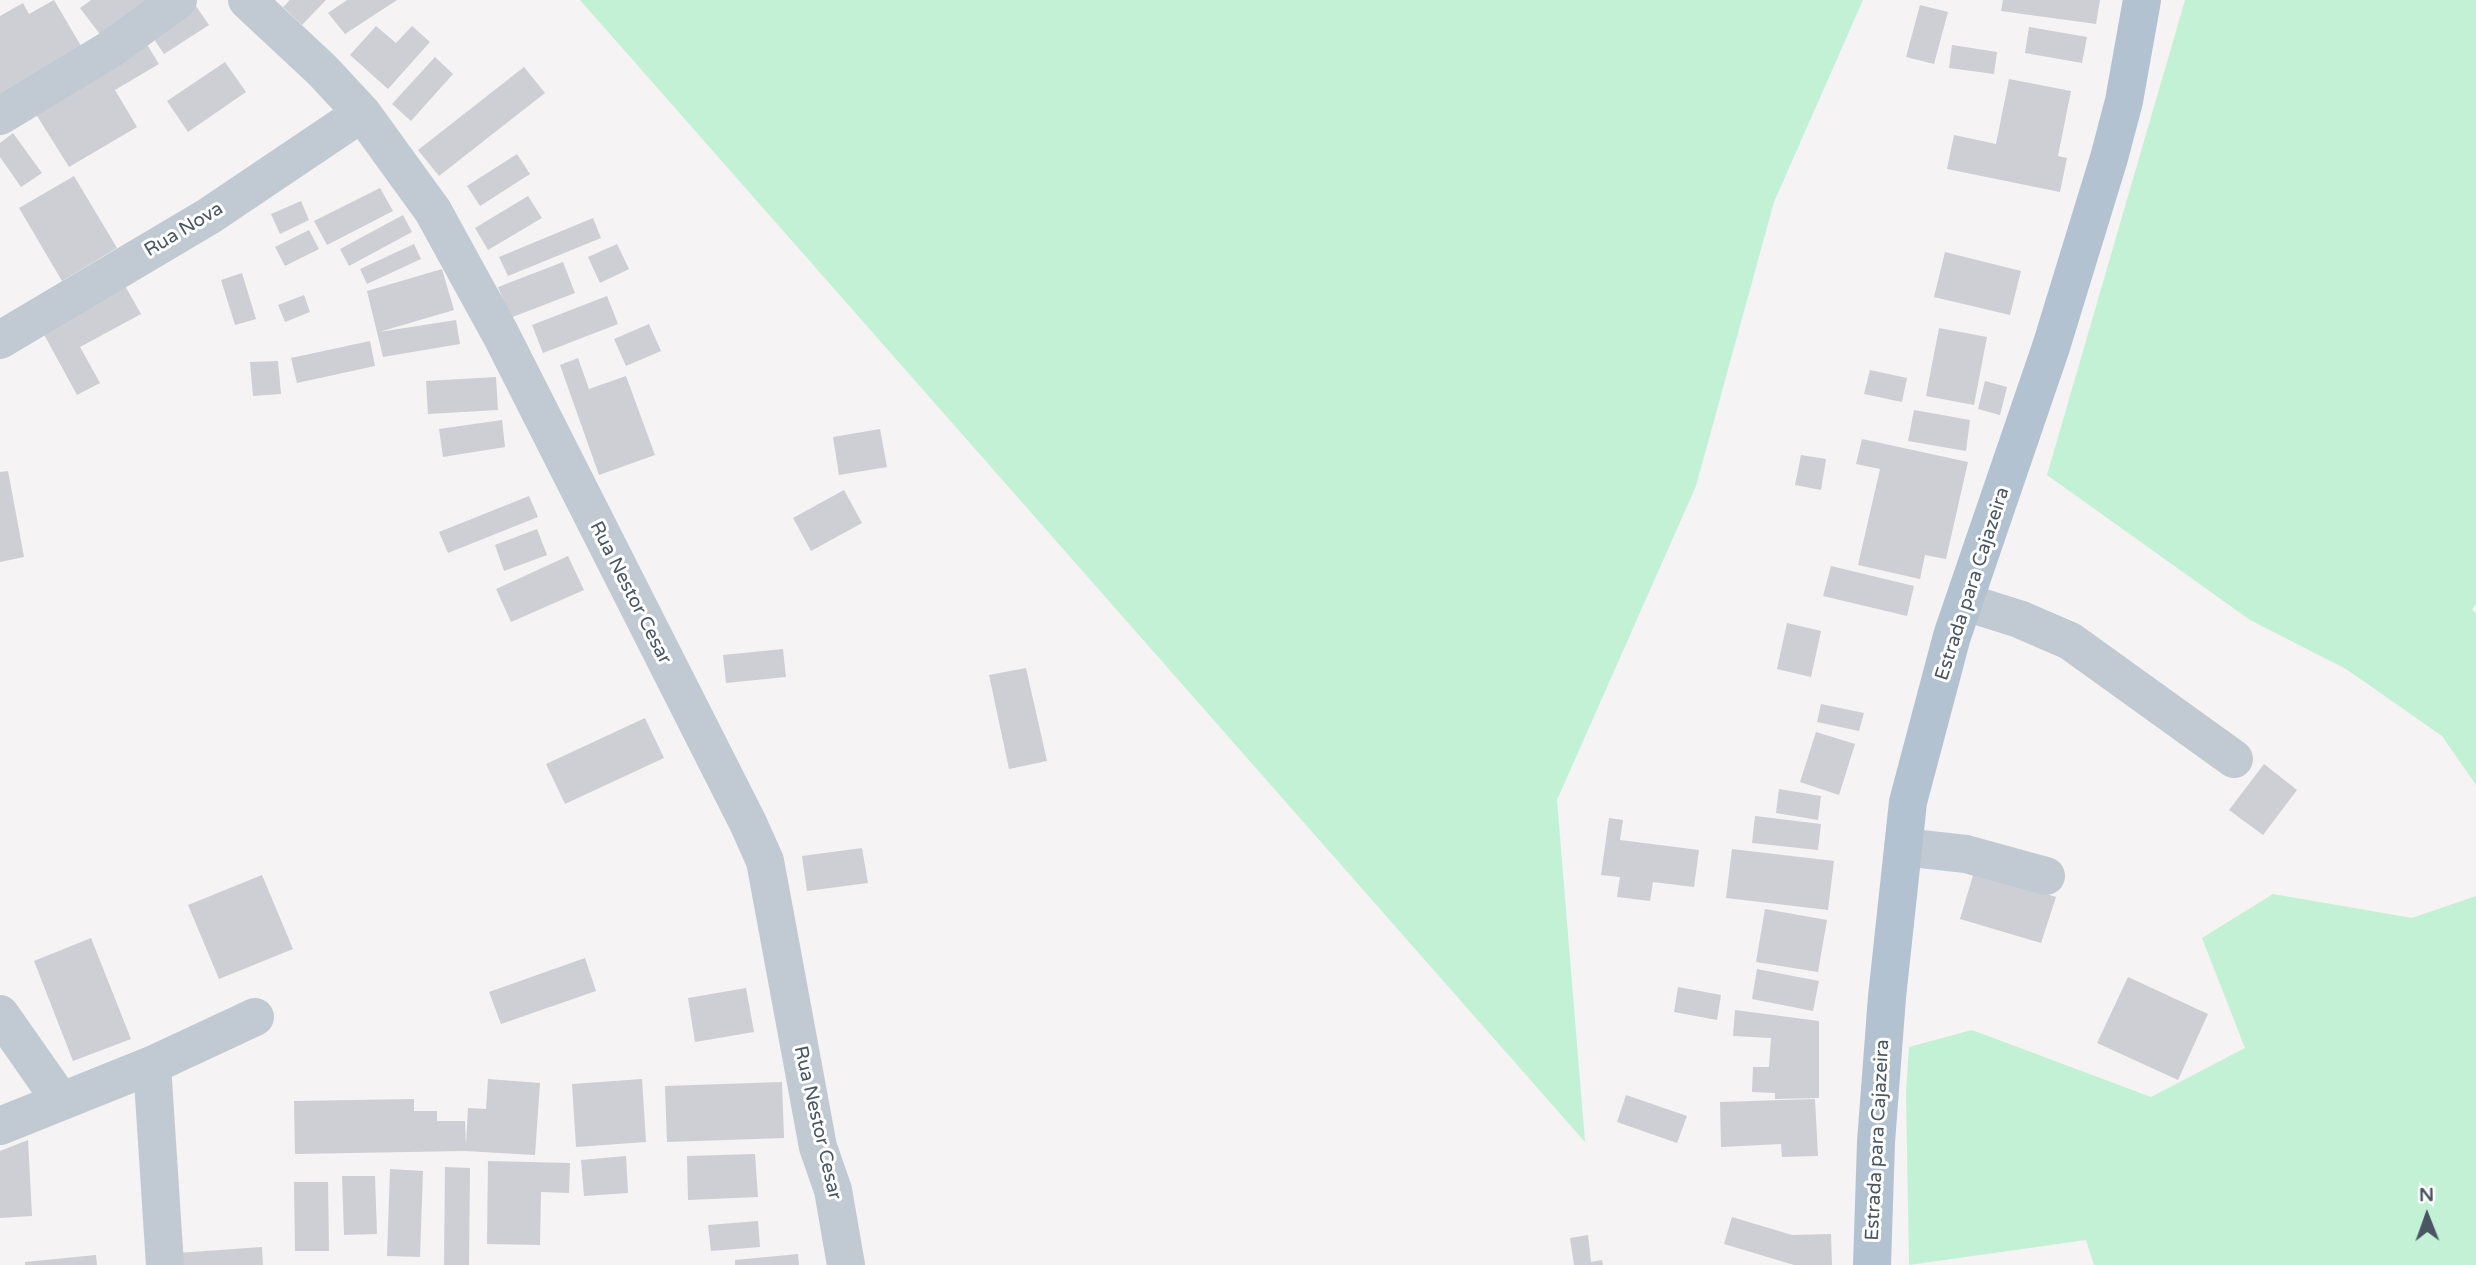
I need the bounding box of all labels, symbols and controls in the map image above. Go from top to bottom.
street label: Rua Nova [141,198,227,262]
street label: Estrada para Cajazeira [1931,485,2015,683]
street label: Rua Nestor Cesar [584,518,676,668]
street label: Estrada para Cajazeira [1861,1039,1895,1241]
street label: Rua Nestor Cesar [788,1044,846,1202]
north arrow [2392,1181,2462,1251]
text: N [2419,1184,2434,1206]

